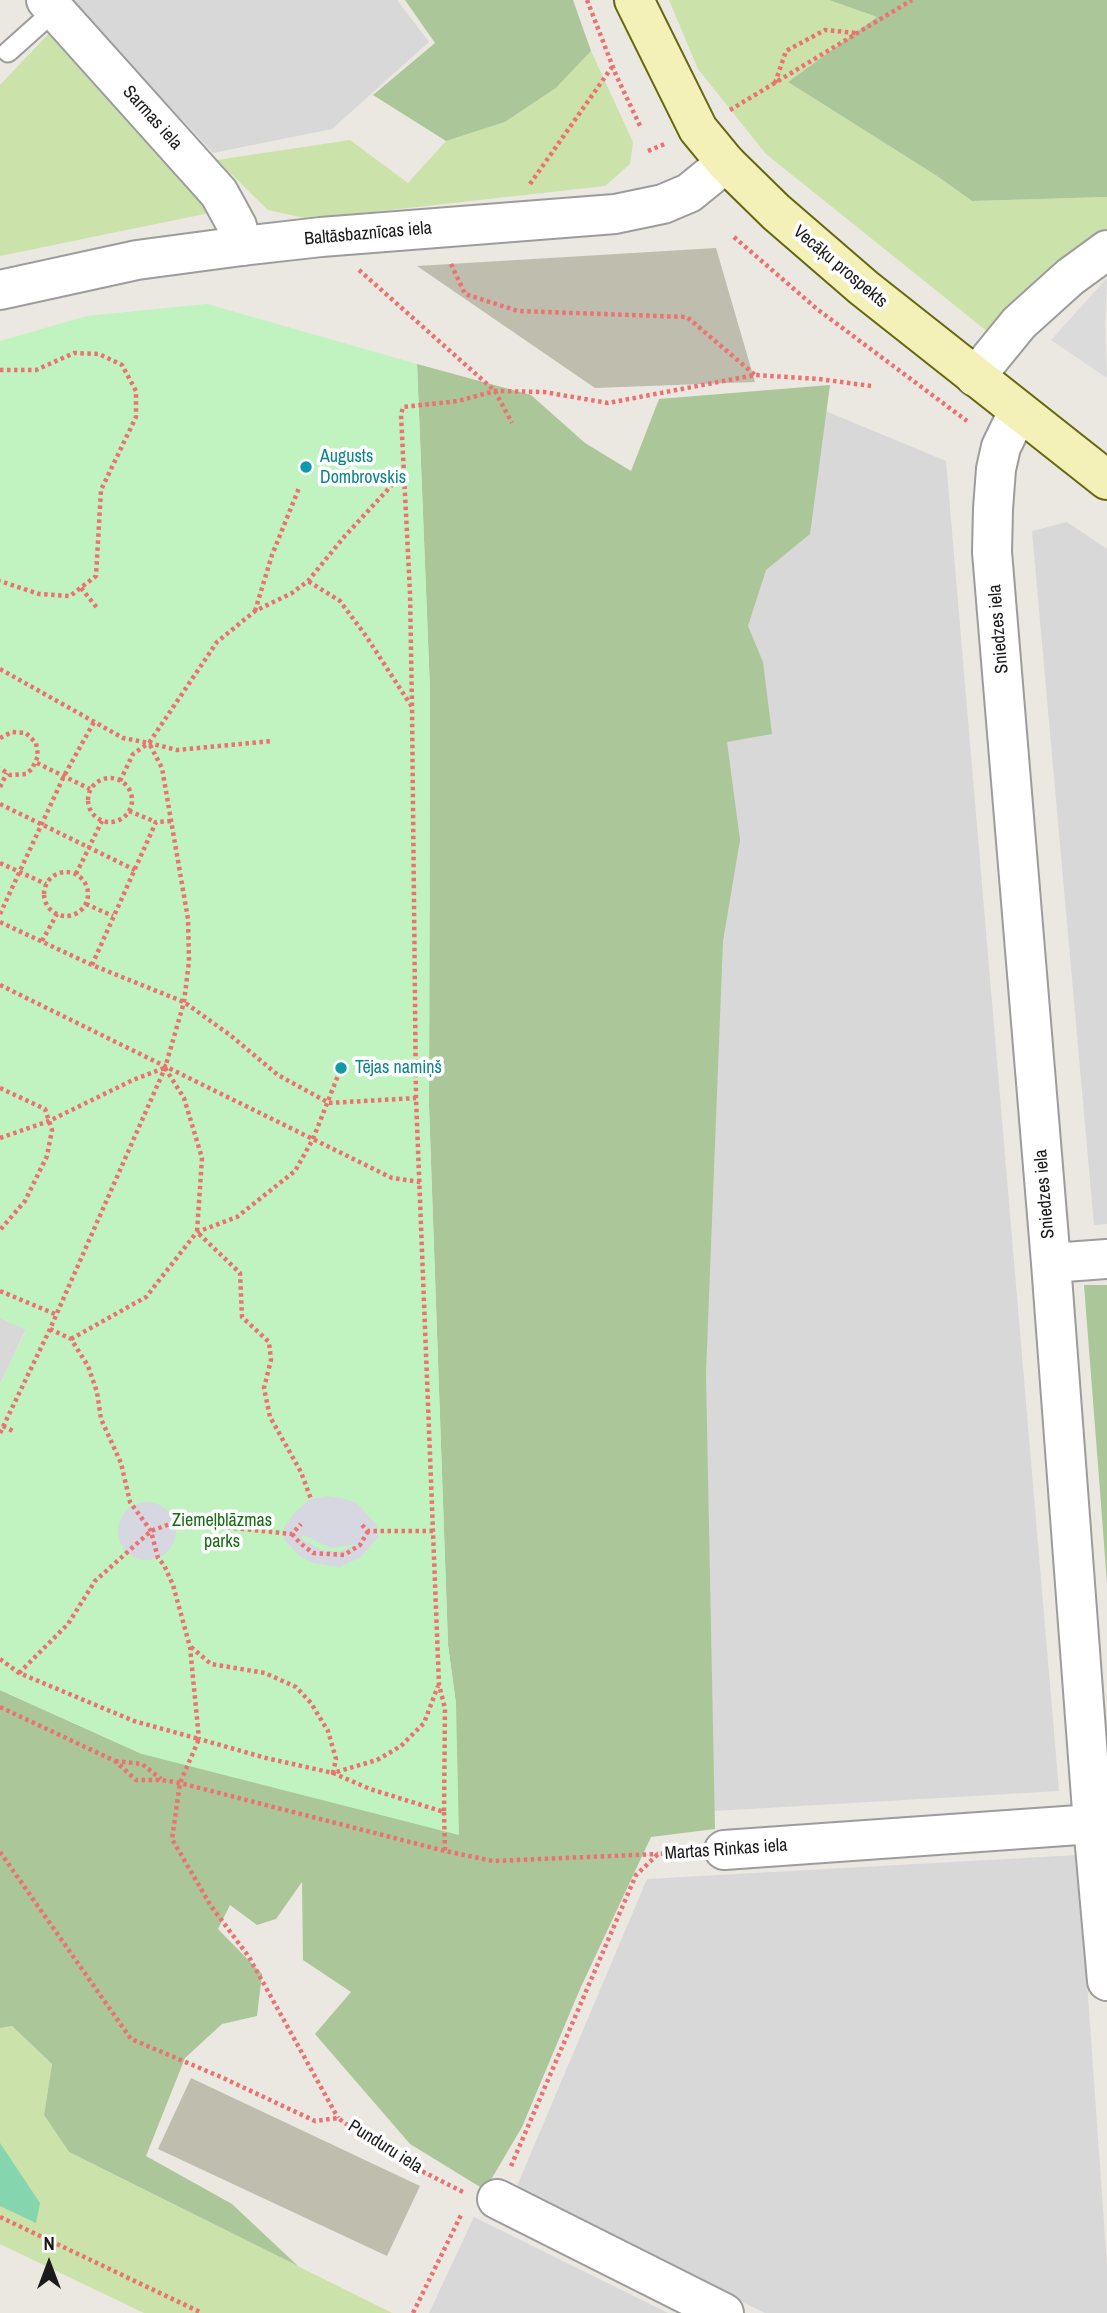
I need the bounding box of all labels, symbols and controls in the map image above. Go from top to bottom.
street label: Sarmas iela [118,82,186,154]
street label: Baltāsbaznīcas iela [303,218,433,250]
street label: Vecāķu prospekts [788,221,892,313]
place label: Augusts Dombrovskis [320,446,406,489]
marker: Augusts Dombrovskis [298,459,314,475]
street label: Sniedzes iela [984,584,1014,674]
place label: Tējas namiņš [355,1057,442,1079]
marker: Tējas namiņš [333,1060,349,1076]
street label: Sniedzes iela [1030,1149,1060,1239]
park label: Ziemeļblāzmas parks [172,1510,272,1552]
street label: Martas Rinkas iela [664,1835,788,1865]
street label: Punduru iela [344,2116,426,2178]
north arrow [14,2229,84,2299]
text: N [43,2230,55,2256]

